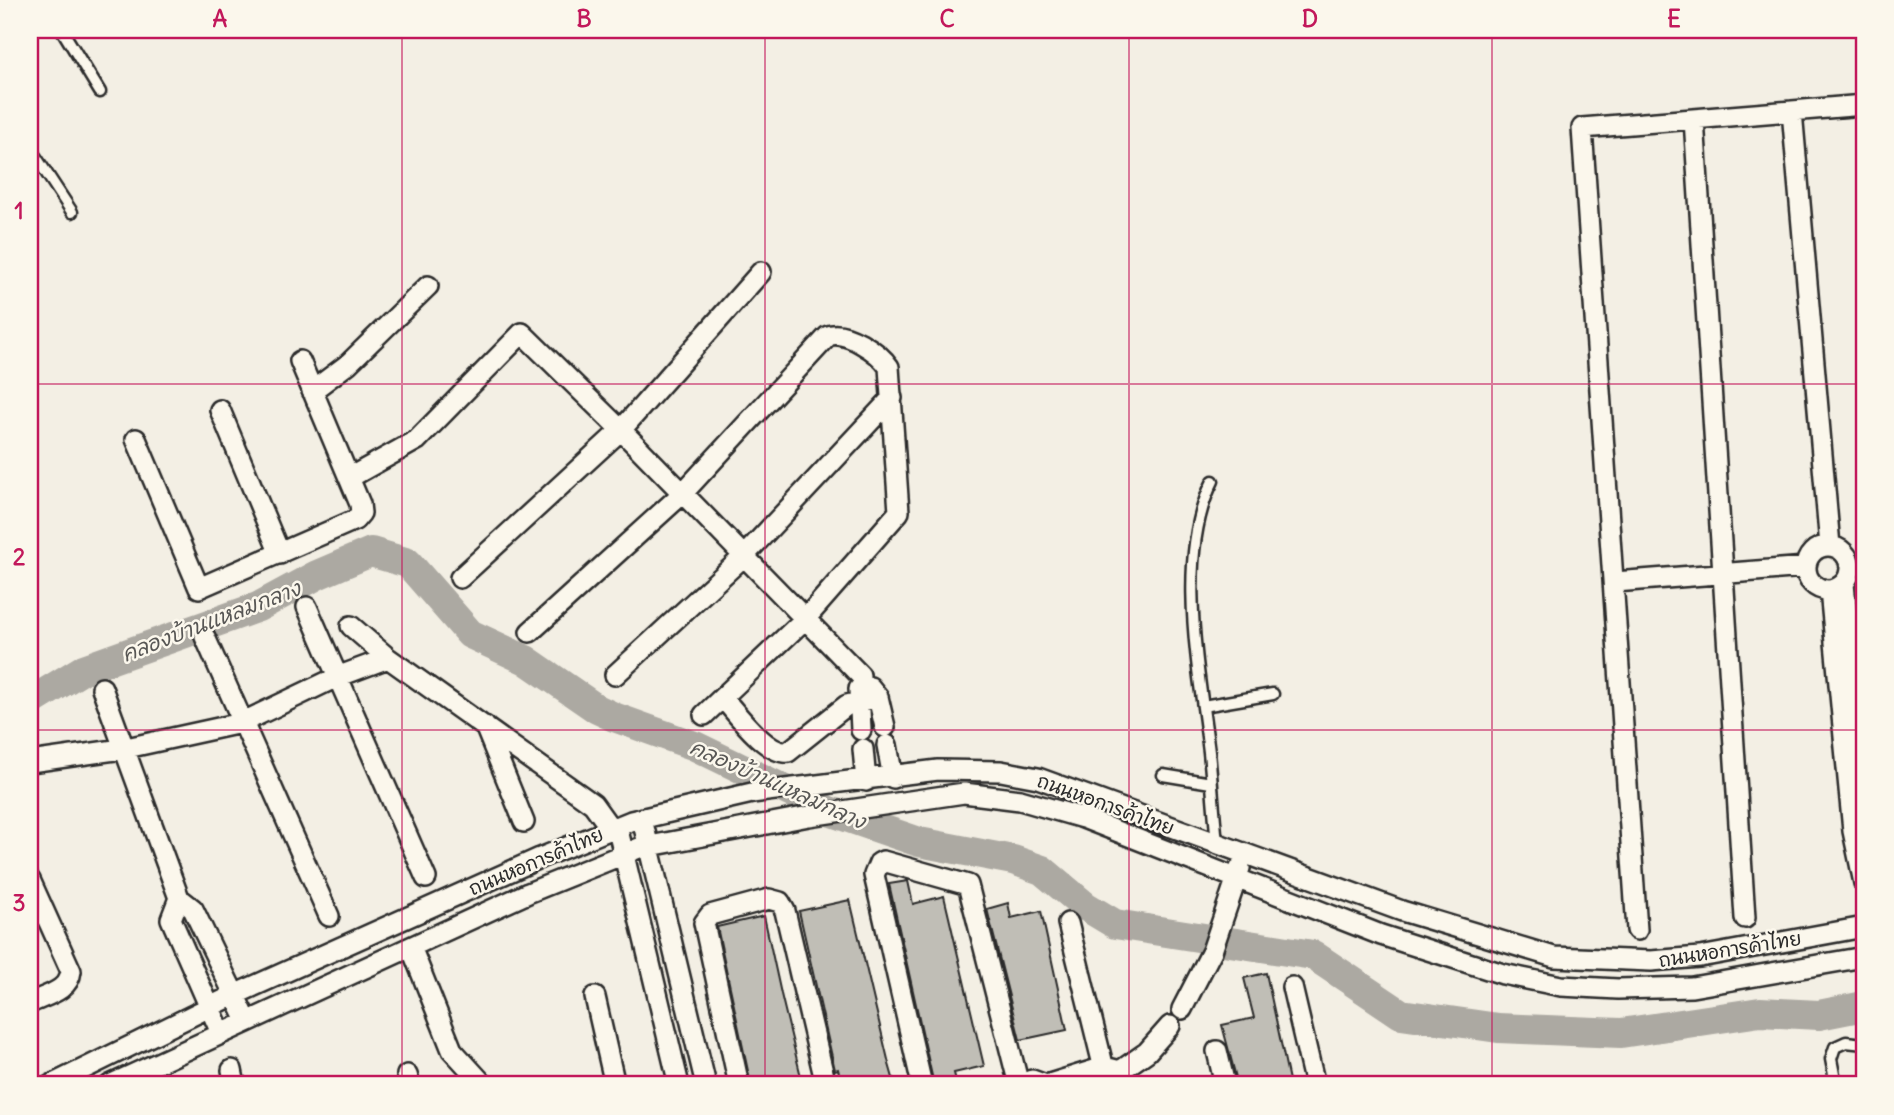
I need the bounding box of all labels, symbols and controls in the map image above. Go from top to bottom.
text: A [213,4,228,33]
text: B [576,4,592,33]
text: C [939,4,955,33]
text: D [1302,4,1318,33]
text: E [1667,4,1681,33]
text: 1 [14,196,24,225]
text: 2 [13,542,26,571]
water label: คลองบ้านแหลมกลาง [118,574,306,667]
water label: คลองบ้านแหลมกลาง [686,733,871,836]
street label: ถนนหอการค้าไทย [1034,768,1178,840]
street label: ถนนหอการค้าไทย [465,822,607,900]
text: 3 [12,888,26,917]
street label: ถนนหอการค้าไทย [1657,926,1803,972]

